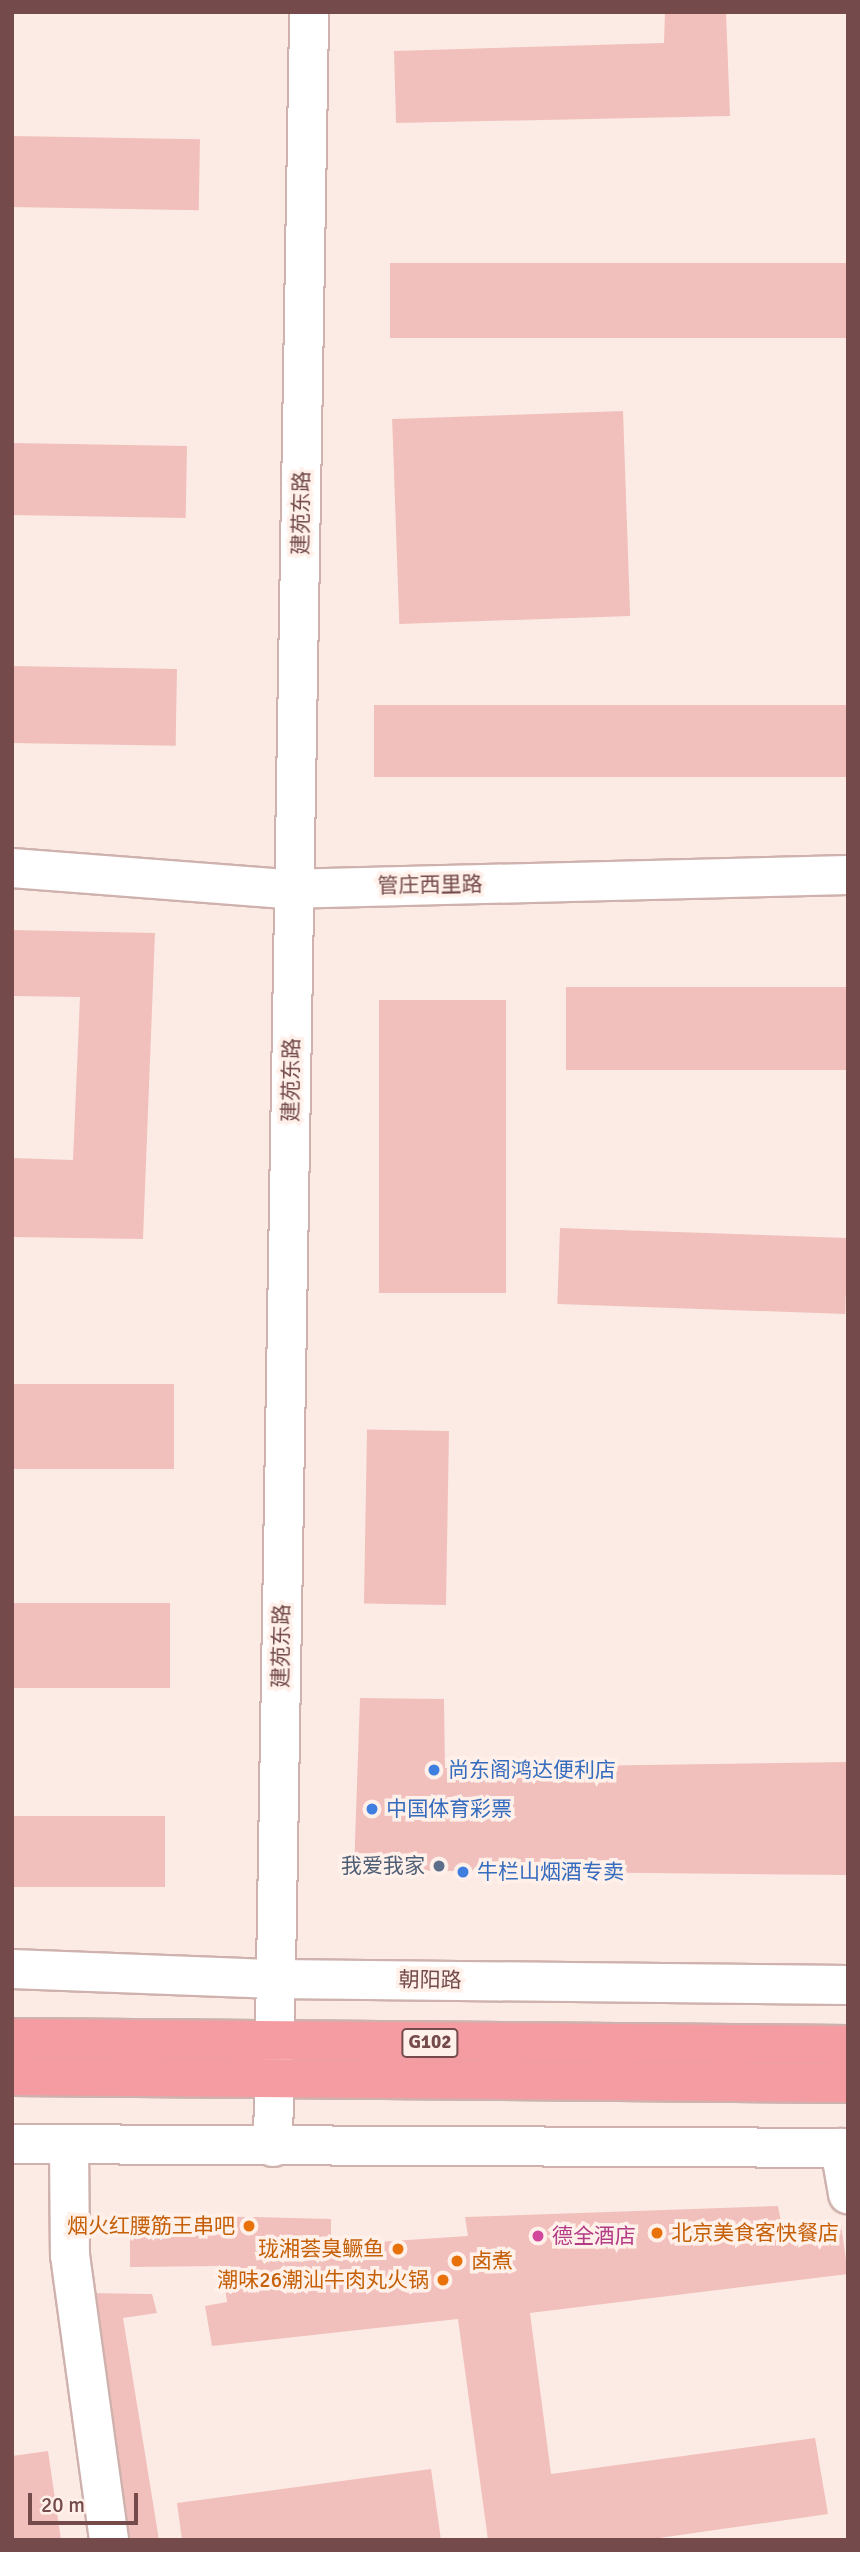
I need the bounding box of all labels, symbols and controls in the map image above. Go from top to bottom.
street label: 建苑东路 [288,471,314,555]
street label: 管庄西里路 [377,871,483,899]
street label: 建苑东路 [278,1038,304,1122]
street label: 建苑东路 [268,1604,294,1688]
place label: 尚东阁鸿达便利店 [448,1757,616,1783]
marker: 尚东阁鸿达便利店 [426,1762,442,1778]
place label: 中国体育彩票 [386,1796,512,1822]
marker: 中国体育彩票 [364,1801,380,1817]
place label: 我爱我家 [341,1853,425,1879]
marker: 我爱我家 [431,1858,447,1874]
place label: 牛栏山烟酒专卖 [477,1859,624,1885]
marker: 牛栏山烟酒专卖 [455,1864,471,1880]
street label: 朝阳路 [398,1967,462,1993]
road number: G102 [400,2027,460,2058]
place label: 烟火红腰筋王串吧 [67,2213,235,2239]
marker: 烟火红腰筋王串吧 [241,2218,257,2234]
place label: 北京美食客快餐店 [671,2220,839,2246]
place label: 德全酒店 [552,2223,636,2249]
marker: 北京美食客快餐店 [649,2225,665,2241]
marker: 德全酒店 [530,2228,546,2244]
place label: 珑湘荟臭鳜鱼 [258,2236,384,2262]
marker: 珑湘荟臭鳜鱼 [390,2241,406,2257]
place label: 卤煮 [471,2248,513,2274]
marker: 卤煮 [449,2253,465,2269]
place label: 潮味26潮汕牛肉丸火锅 [217,2267,429,2293]
marker: 潮味26潮汕牛肉丸火锅 [435,2272,451,2288]
scale bar [32,2478,142,2522]
text: 20 m [41,2492,85,2518]

